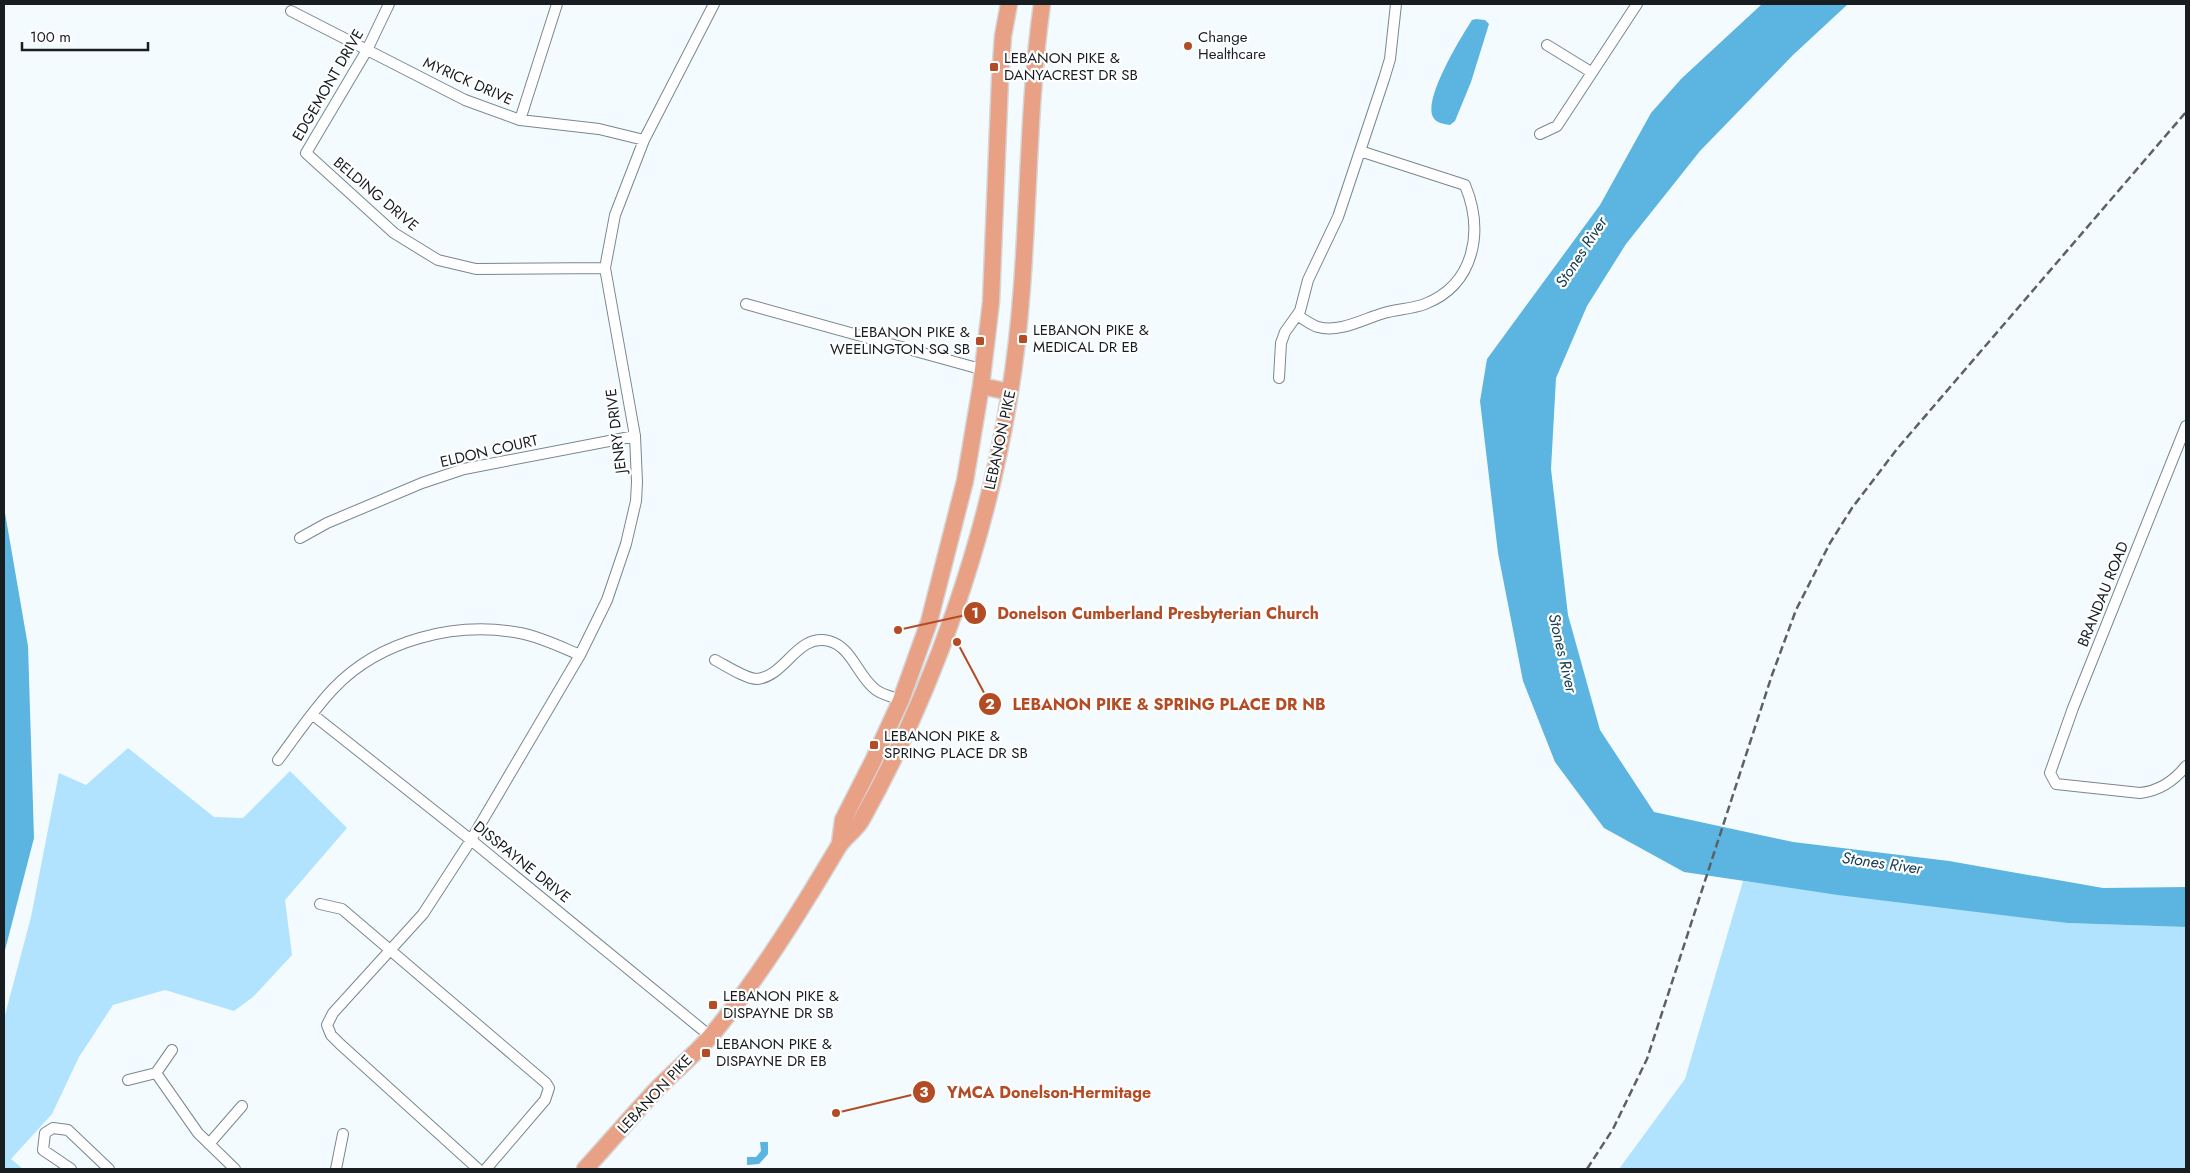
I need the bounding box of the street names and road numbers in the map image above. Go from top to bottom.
street label: EDGEMONT DRIVE [287,25,369,145]
street label: MYRICK DRIVE [420,51,516,111]
street label: BELDING DRIVE [329,152,423,236]
street label: JENRY DRIVE [600,387,632,477]
street label: LEBANON PIKE [979,388,1021,492]
street label: ELDON COURT [438,429,540,473]
street label: BRANDAU ROAD [2072,538,2134,650]
street label: DISSPAYNE DRIVE [469,816,575,908]
street label: LEBANON PIKE [612,1049,698,1139]

